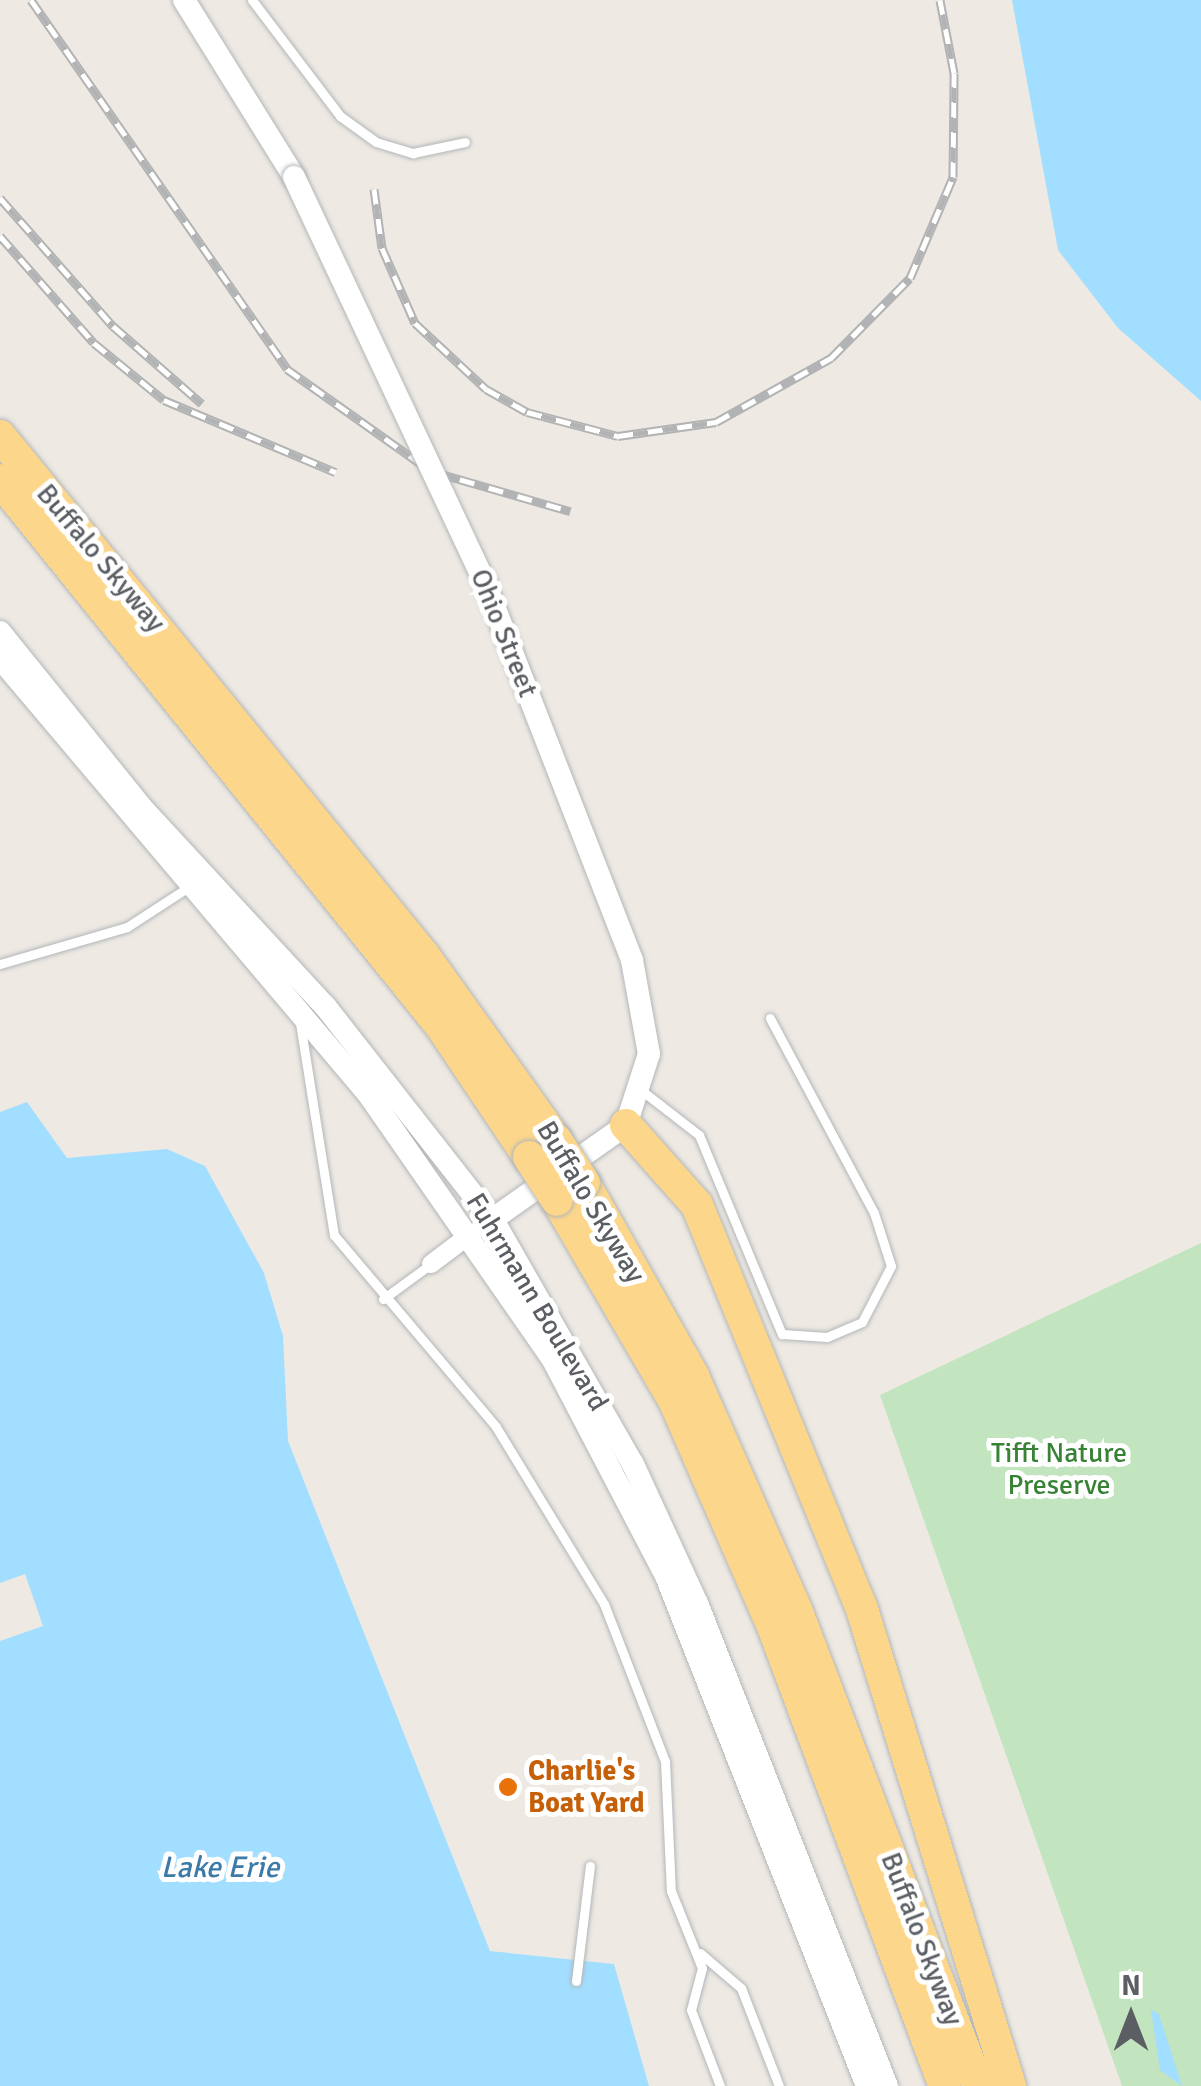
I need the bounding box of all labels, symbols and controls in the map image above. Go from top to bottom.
street label: Buffalo Skyway [29,477,173,639]
street label: Ohio Street [463,564,545,702]
street label: Buffalo Skyway [530,1115,652,1289]
street label: Fuhrmann Boulevard [459,1187,615,1417]
park label: Tifft Nature Preserve [991,1436,1127,1502]
place label: Charlie's Boat Yard [528,1754,645,1820]
marker: Charlie's Boat Yard [497,1776,519,1798]
street label: Buffalo Skyway [874,1848,970,2030]
water label: Lake Erie [161,1850,279,1886]
north arrow [1081,1966,1181,2066]
text: N [1121,1969,1141,2003]

